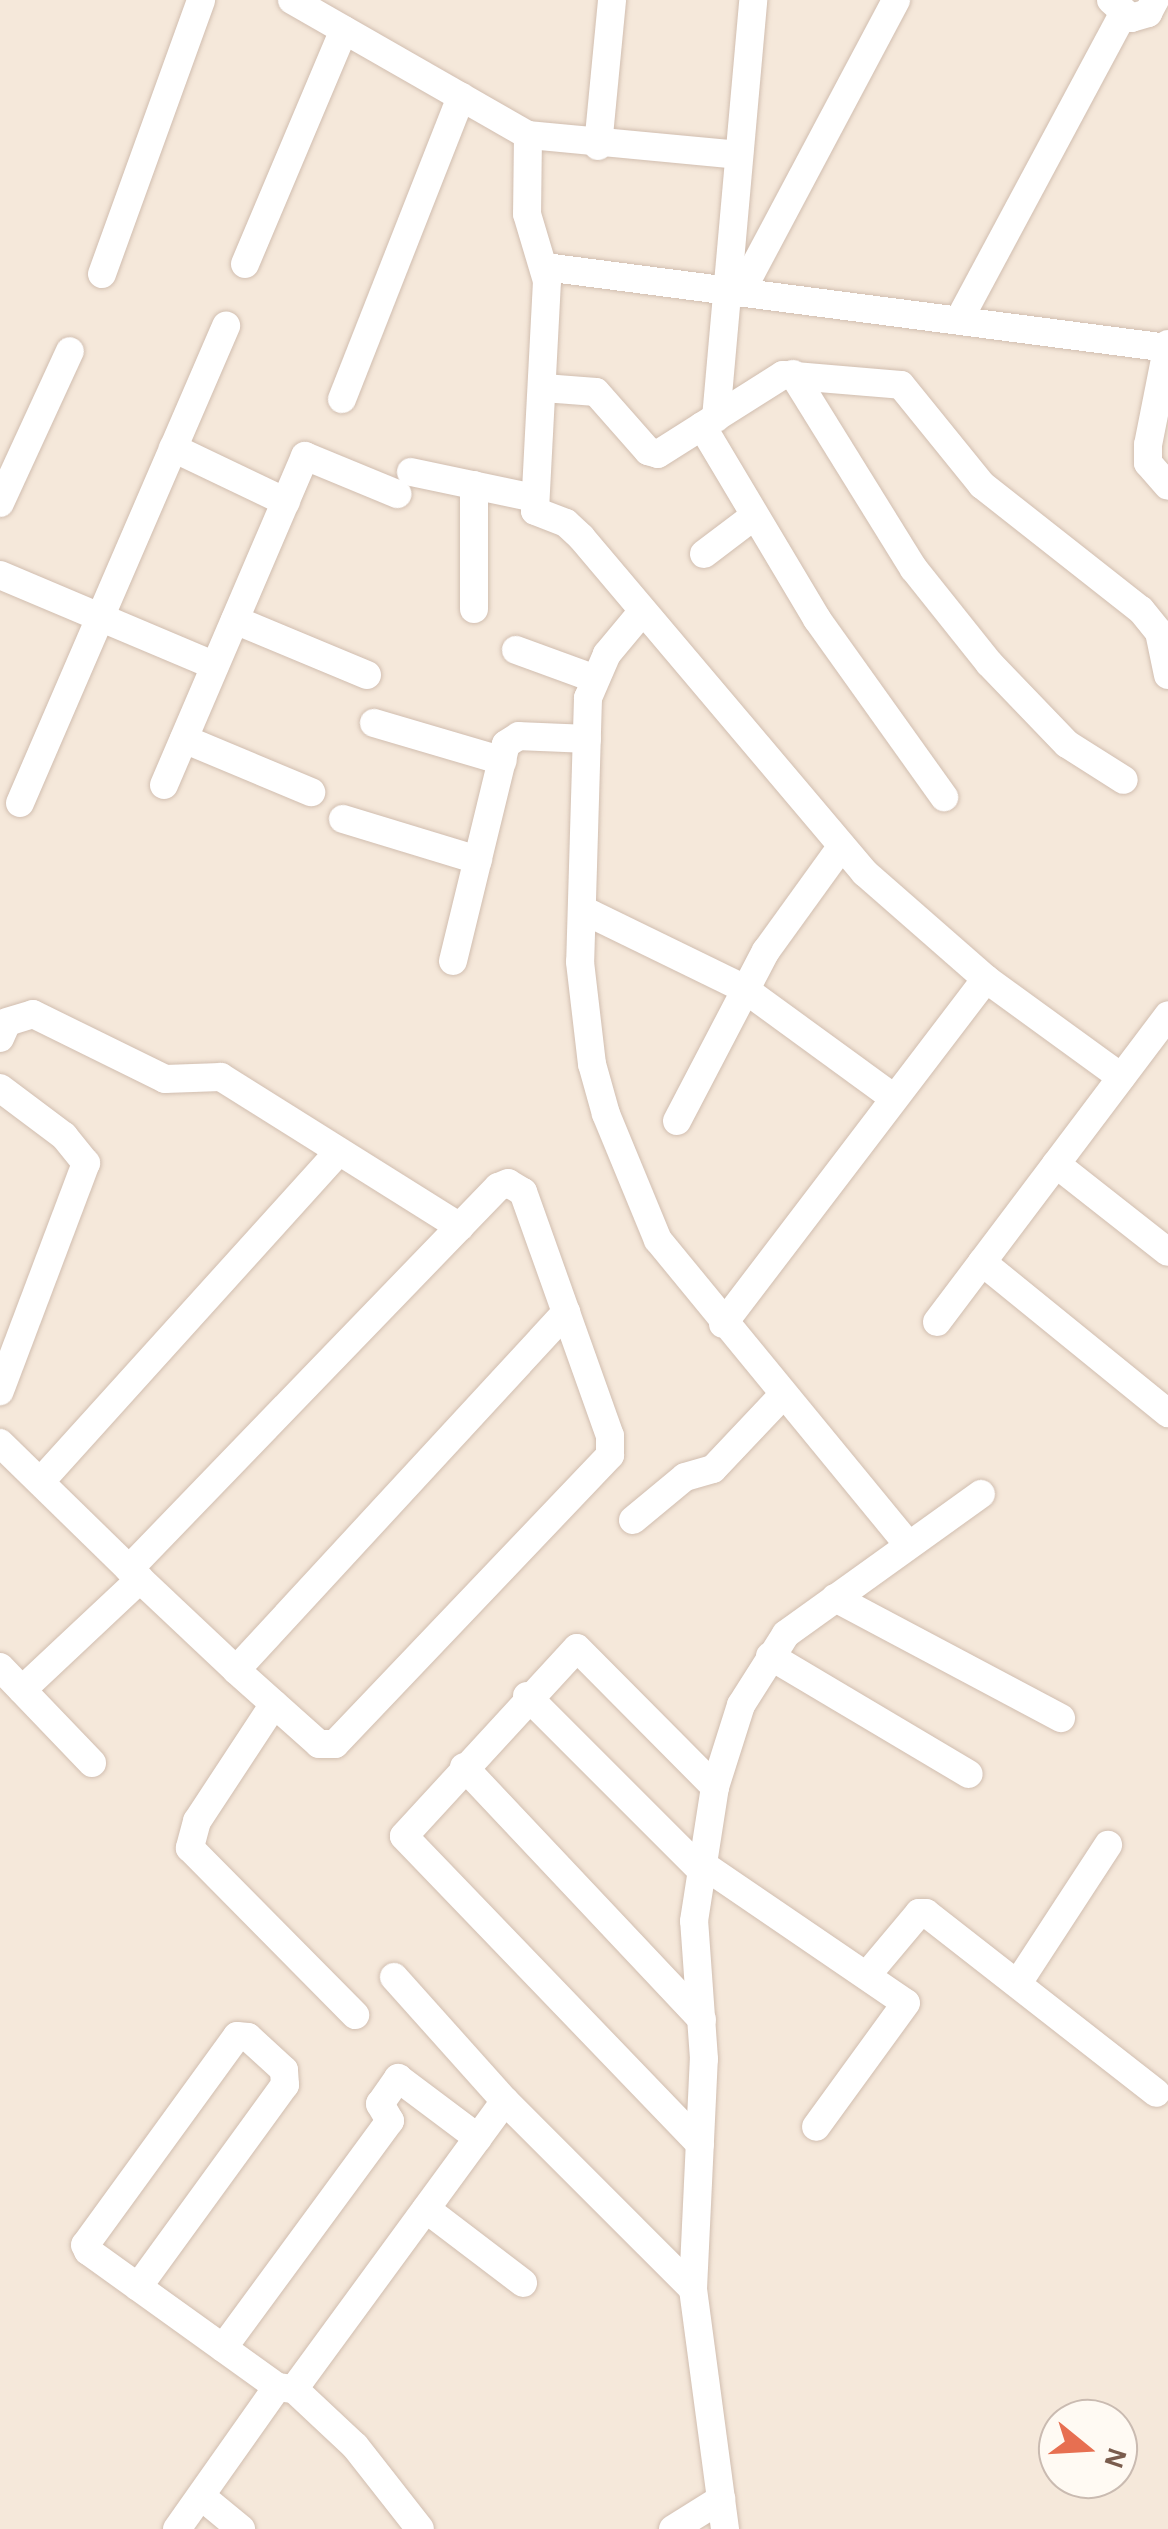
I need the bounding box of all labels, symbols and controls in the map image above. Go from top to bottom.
north arrow [1038,2399,1138,2499]
text: N [1098,2444,1131,2471]

